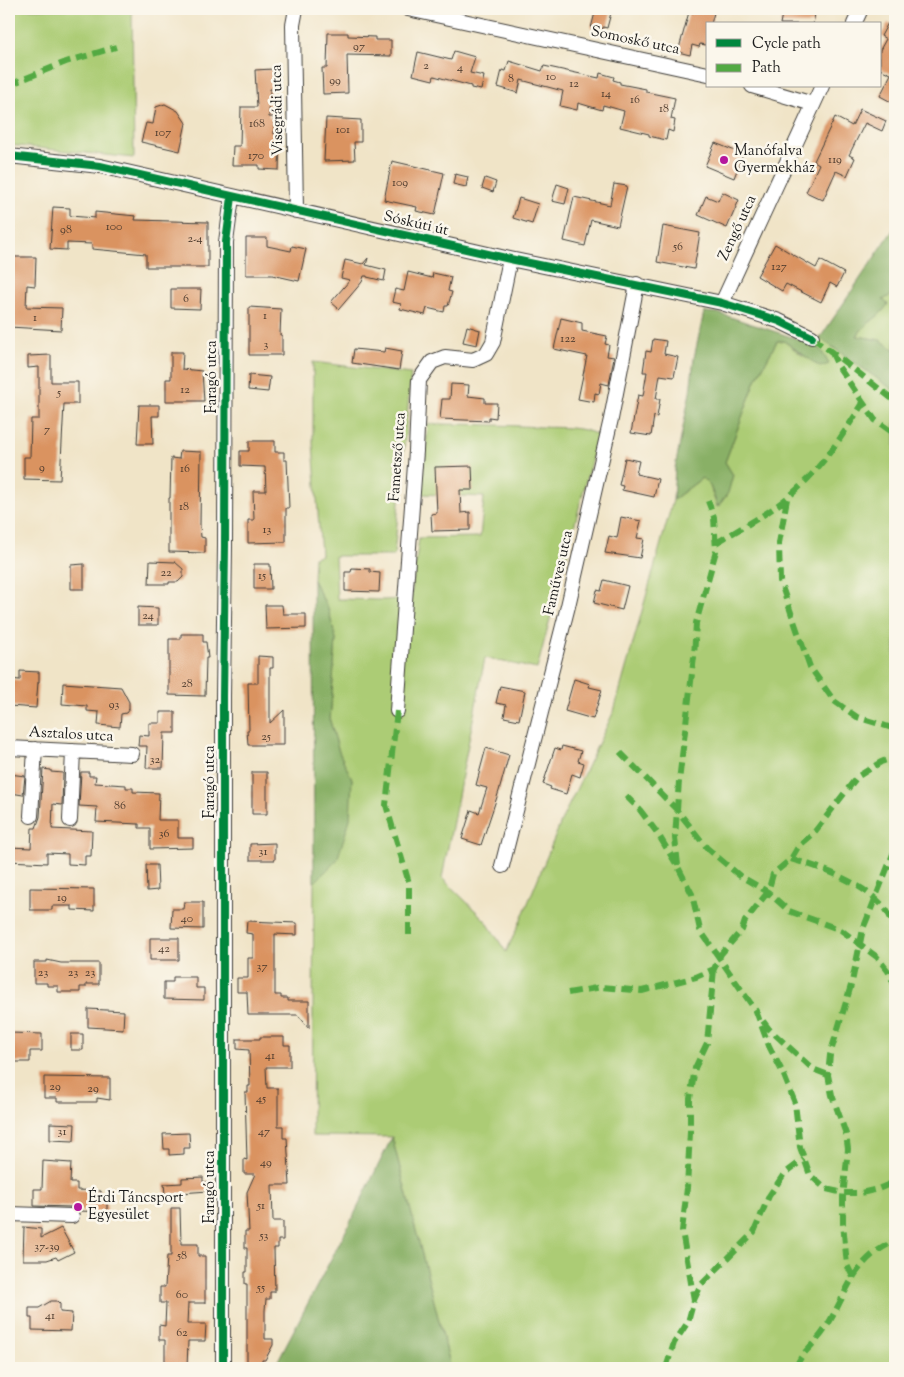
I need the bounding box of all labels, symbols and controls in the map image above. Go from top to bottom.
street label: Somoskő utca [589,21,681,61]
legend [706,22,882,88]
text: Cycle path [752,34,821,55]
house number: 97 [353,38,365,56]
house number: 2 [423,57,429,75]
text: Path [752,58,781,79]
house number: 4 [457,59,463,77]
street label: Visegrádi utca [267,64,289,156]
house number: 10 [546,68,556,86]
house number: 8 [508,70,514,88]
house number: 99 [329,72,341,90]
house number: 12 [569,75,579,93]
house number: 14 [601,85,611,103]
house number: 16 [630,91,640,109]
house number: 18 [659,100,669,118]
house number: 168 [249,115,265,133]
house number: 101 [336,121,350,139]
house number: 107 [155,124,171,142]
place label: Manófalva Gyermekház [734,141,815,179]
house number: 170 [248,147,264,165]
house number: 119 [828,151,842,169]
marker: Manófalva Gyermekház [718,154,730,166]
house number: 109 [392,174,408,192]
street label: Zengő utca [714,192,762,264]
street label: Sóskúti út [382,206,450,242]
house number: 100 [106,218,122,236]
house number: 98 [60,221,72,239]
house number: 2-4 [187,230,203,248]
house number: 56 [672,238,683,256]
house number: 127 [771,258,787,276]
house number: 6 [183,290,189,308]
house number: 1 [263,307,267,325]
house number: 1 [33,309,37,327]
house number: 122 [560,330,576,348]
house number: 3 [264,336,269,354]
street label: Faragó utca [202,340,223,414]
house number: 12 [180,381,190,399]
house number: 5 [56,384,61,402]
street label: Fametsző utca [384,411,412,502]
house number: 7 [44,421,50,439]
house number: 9 [39,459,45,477]
house number: 16 [180,460,190,478]
house number: 18 [179,498,189,516]
house number: 13 [263,521,272,539]
street label: Faműves utca [539,528,579,618]
house number: 22 [160,564,172,582]
house number: 15 [258,567,266,585]
house number: 24 [142,607,154,625]
house number: 28 [181,675,193,693]
house number: 93 [109,696,119,714]
street label: Asztalos utca [28,722,114,748]
house number: 25 [261,728,271,746]
street label: Faragó utca [200,745,221,819]
house number: 32 [150,751,161,769]
house number: 86 [114,797,126,815]
house number: 36 [159,825,169,843]
house number: 31 [259,843,267,861]
house number: 19 [57,889,67,907]
house number: 40 [181,910,193,928]
house number: 42 [158,940,170,958]
house number: 37 [257,958,267,976]
house number: 23 [38,964,48,982]
house number: 23 [68,964,78,982]
house number: 23 [85,964,95,982]
house number: 41 [265,1047,275,1065]
house number: 29 [49,1078,61,1096]
house number: 29 [87,1080,99,1098]
house number: 45 [256,1090,266,1108]
house number: 31 [58,1123,66,1141]
house number: 47 [258,1123,270,1141]
street label: Faragó utca [200,1150,221,1224]
house number: 49 [260,1154,272,1172]
place label: Érdi Táncsport Egyesület [88,1187,183,1226]
house number: 51 [256,1197,265,1215]
marker: Érdi Táncsport Egyesület [72,1201,84,1213]
house number: 53 [259,1227,269,1245]
house number: 37-39 [34,1238,60,1256]
house number: 58 [176,1247,187,1265]
house number: 55 [256,1279,265,1297]
house number: 60 [176,1286,188,1304]
house number: 41 [45,1307,55,1325]
house number: 62 [176,1324,188,1342]

